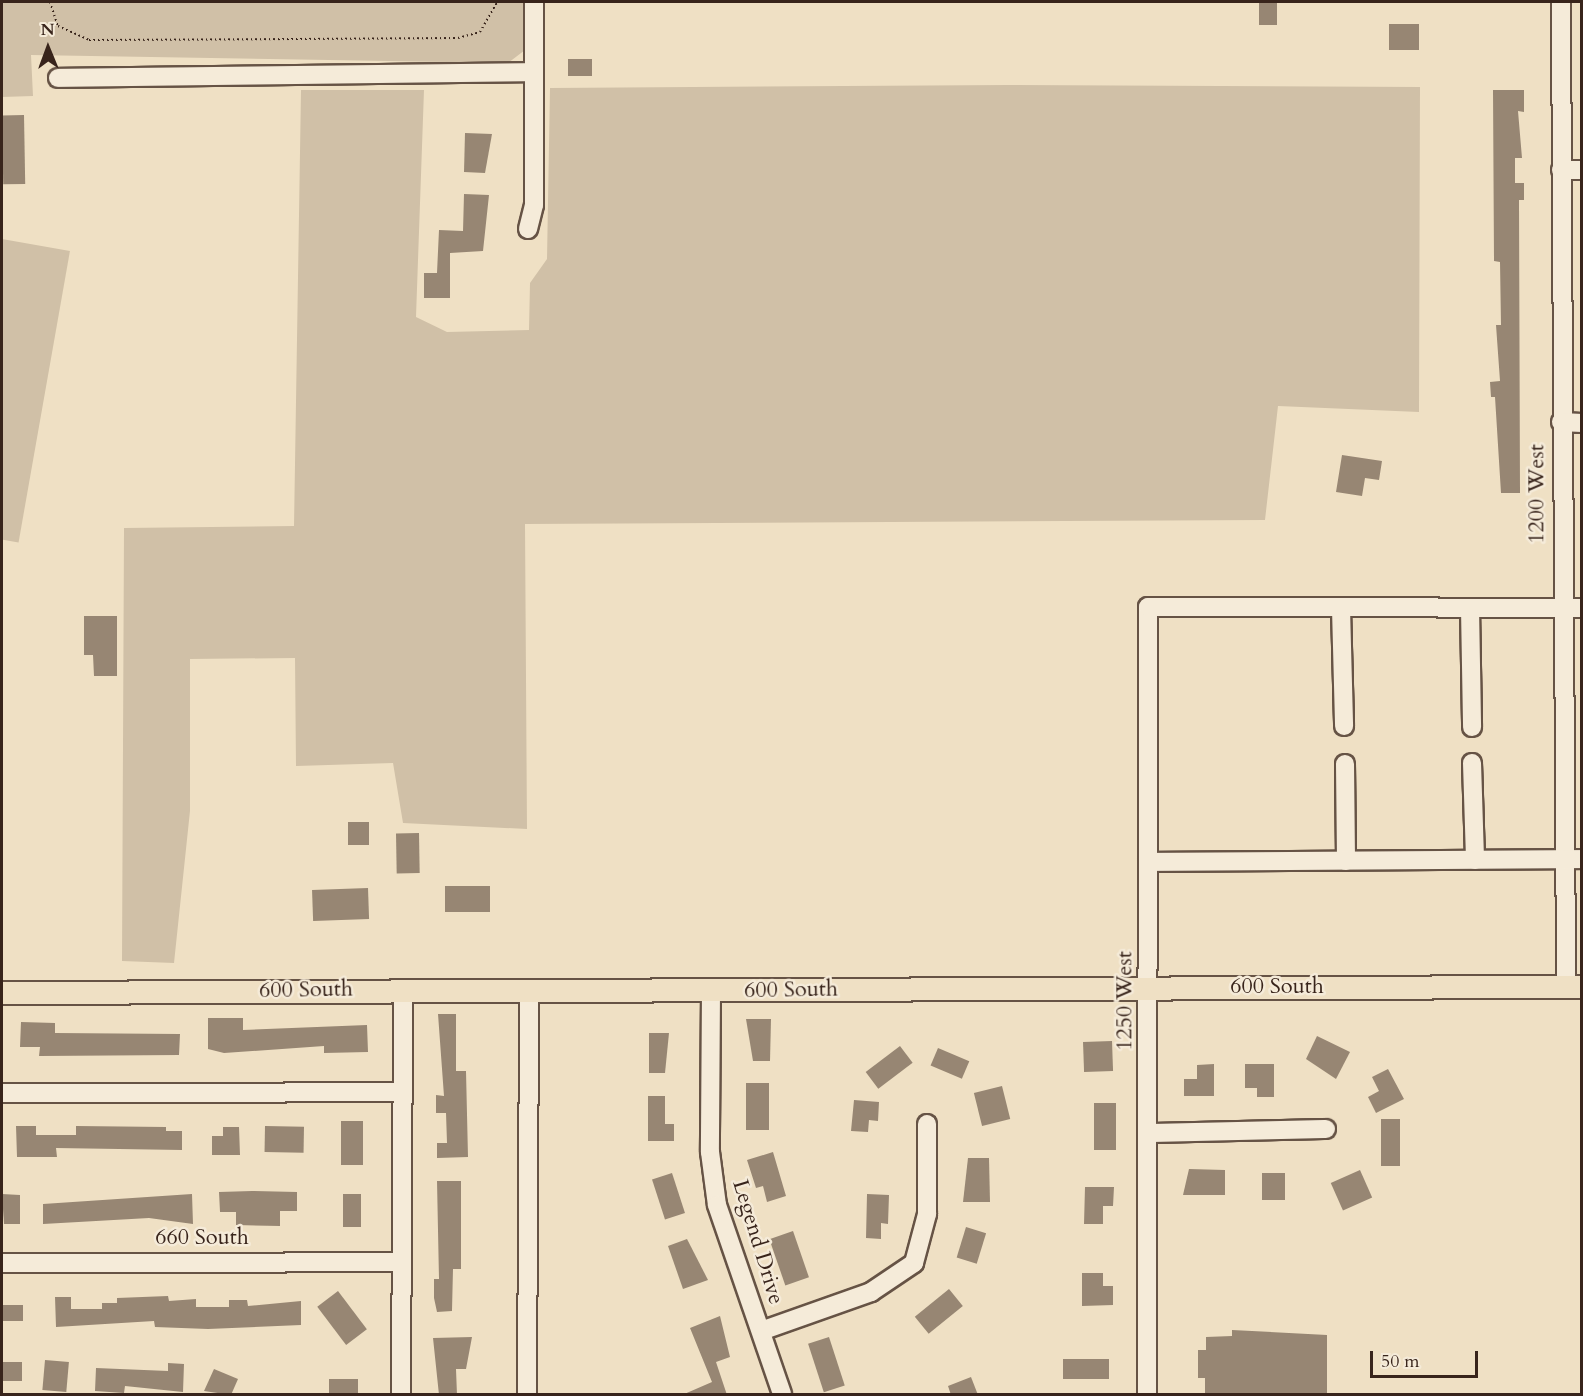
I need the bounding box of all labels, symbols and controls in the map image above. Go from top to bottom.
north arrow [18,18,78,78]
text: N [41,19,55,41]
street label: 1200 West [1524,444,1550,544]
street label: 1250 West [1112,951,1138,1051]
street label: 600 South [1230,974,1324,1000]
street label: 600 South [259,976,353,1004]
street label: 600 South [744,976,838,1004]
street label: Legend Drive [727,1176,789,1308]
street label: 660 South [155,1225,249,1251]
scale bar [1373,1339,1481,1377]
text: 50 m [1381,1349,1420,1374]

